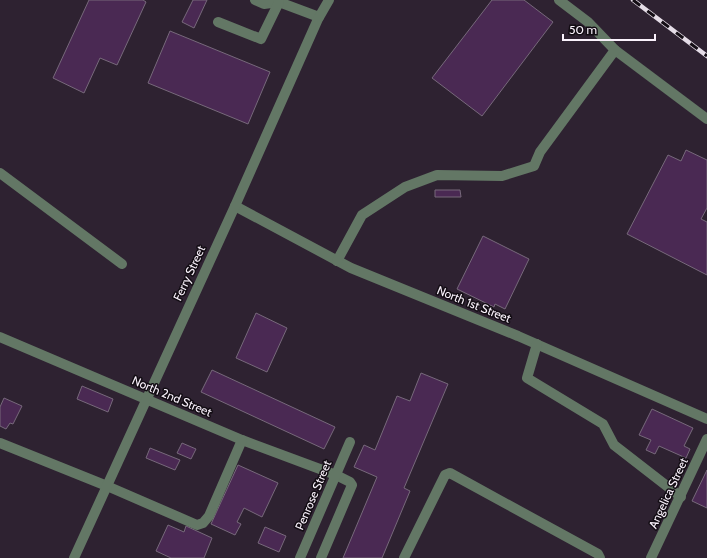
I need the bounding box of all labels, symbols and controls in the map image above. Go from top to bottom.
scale bar [563,16,655,42]
text: 50 m [569,22,597,37]
street label: Ferry Street [170,243,208,303]
street label: North 1st Street [435,282,513,326]
street label: North 2nd Street [130,372,214,420]
street label: Angelica Street [645,455,691,531]
street label: Penrose Street [292,458,334,532]

